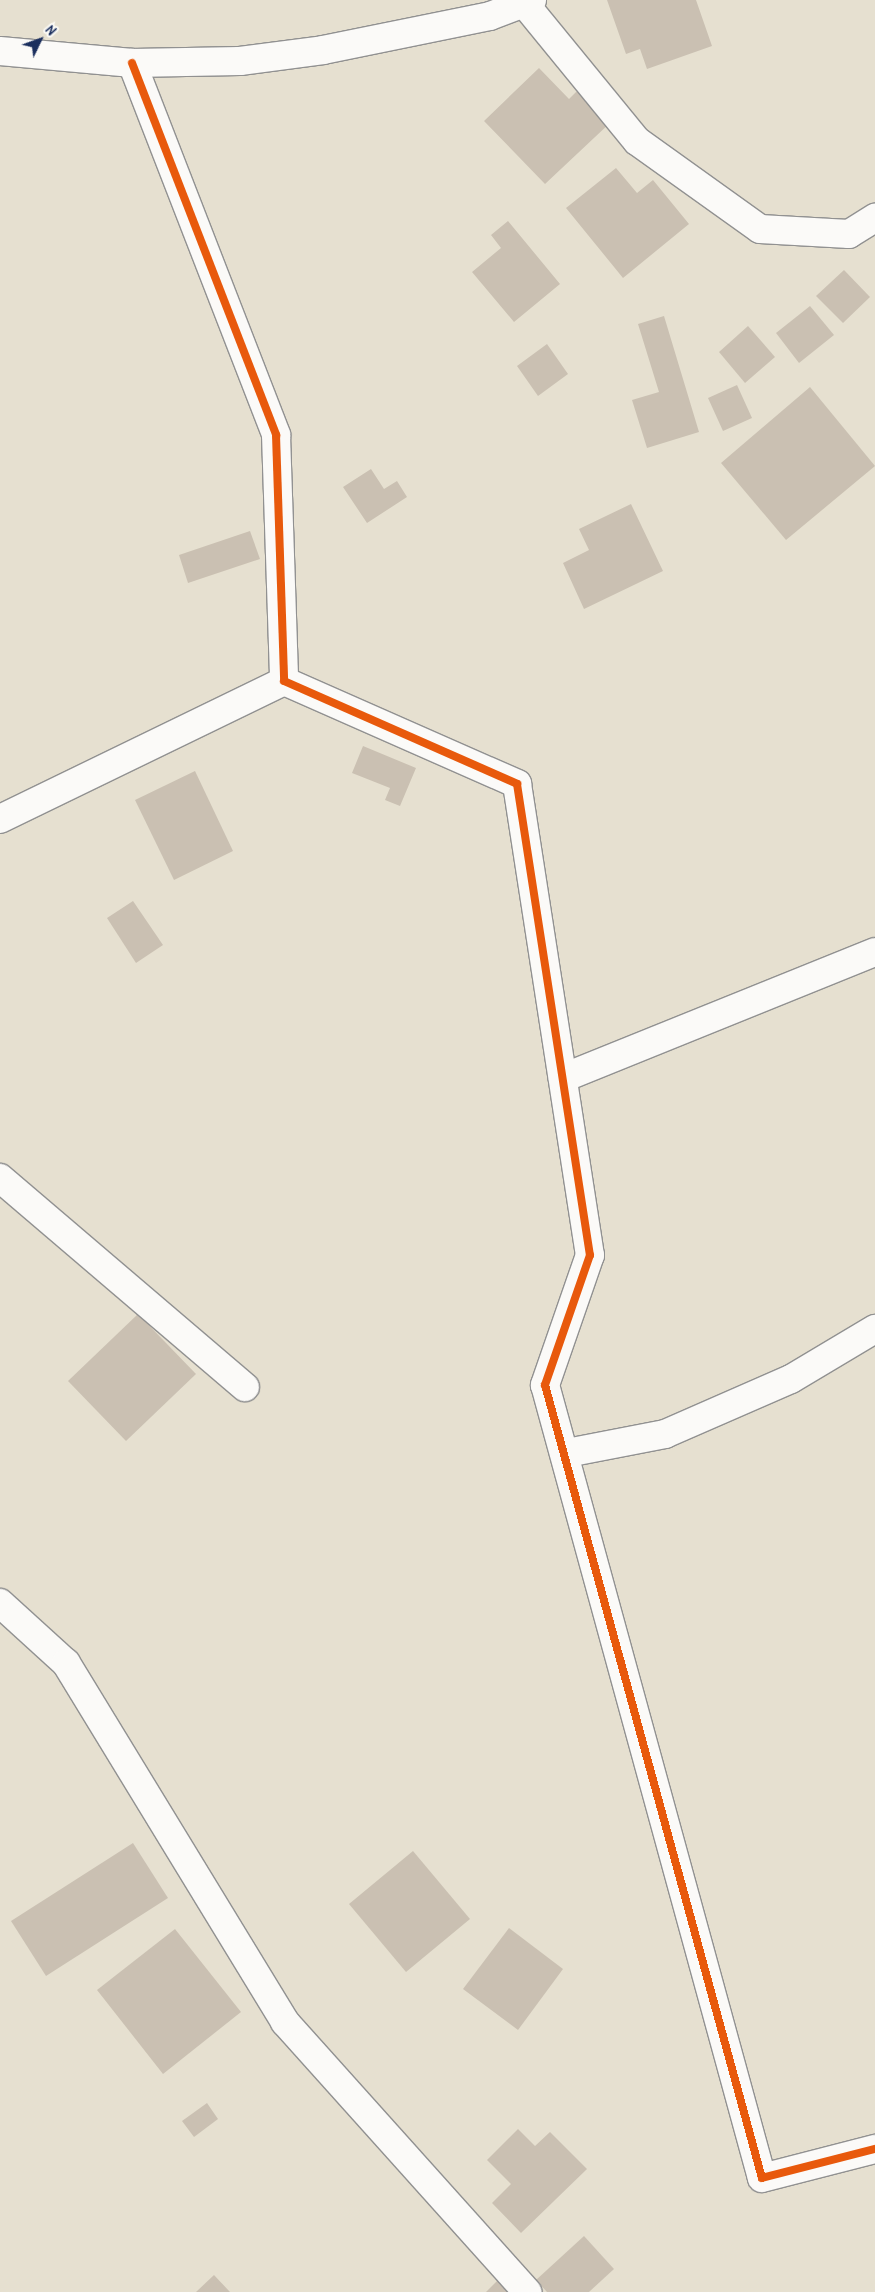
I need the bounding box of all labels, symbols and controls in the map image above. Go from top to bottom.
north arrow [15,15,65,65]
text: N [42,20,61,39]

